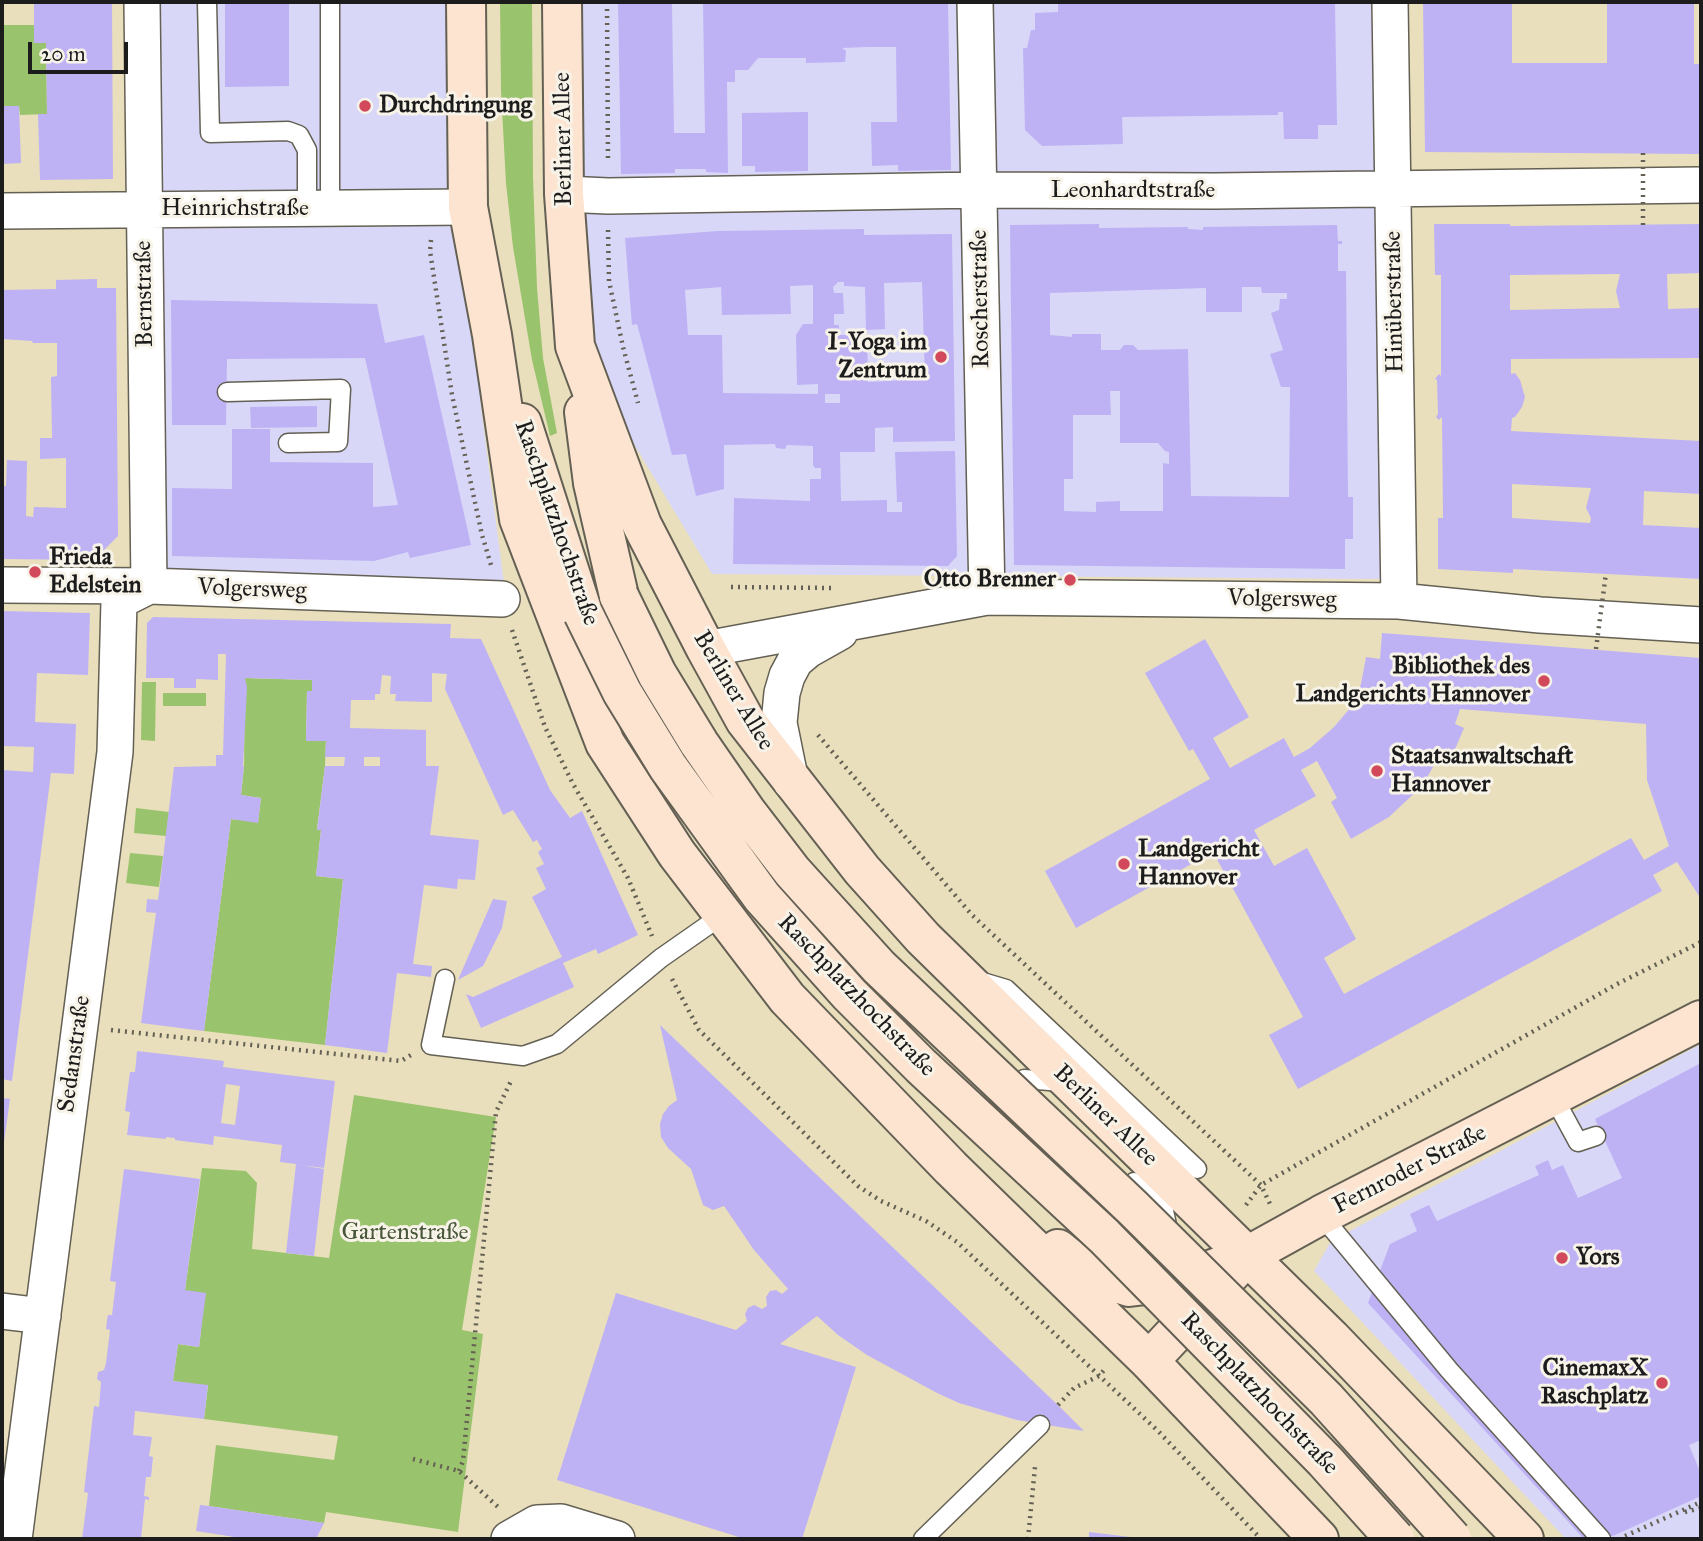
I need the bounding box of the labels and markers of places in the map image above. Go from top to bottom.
place label: Durchdringung [379,92,532,120]
marker: Durchdringung [357,98,373,114]
place label: I-Yoga im Zentrum [828,329,927,385]
marker: I-Yoga im Zentrum [933,349,949,365]
place label: Frieda Edelstein [49,544,142,600]
marker: Frieda Edelstein [27,564,43,580]
place label: Otto Brenner [924,566,1056,594]
marker: Otto Brenner [1062,572,1078,588]
place label: Bibliothek des Landgerichts Hannover [1295,653,1530,709]
marker: Bibliothek des Landgerichts Hannover [1536,673,1552,689]
place label: Staatsanwaltschaft Hannover [1391,743,1573,799]
marker: Staatsanwaltschaft Hannover [1369,763,1385,779]
place label: Landgericht Hannover [1138,836,1259,892]
marker: Landgericht Hannover [1116,856,1132,872]
place label: Yors [1576,1244,1620,1272]
marker: Yors [1554,1250,1570,1266]
place label: CinemaxX Raschplatz [1541,1355,1648,1411]
marker: CinemaxX Raschplatz [1654,1375,1670,1391]

